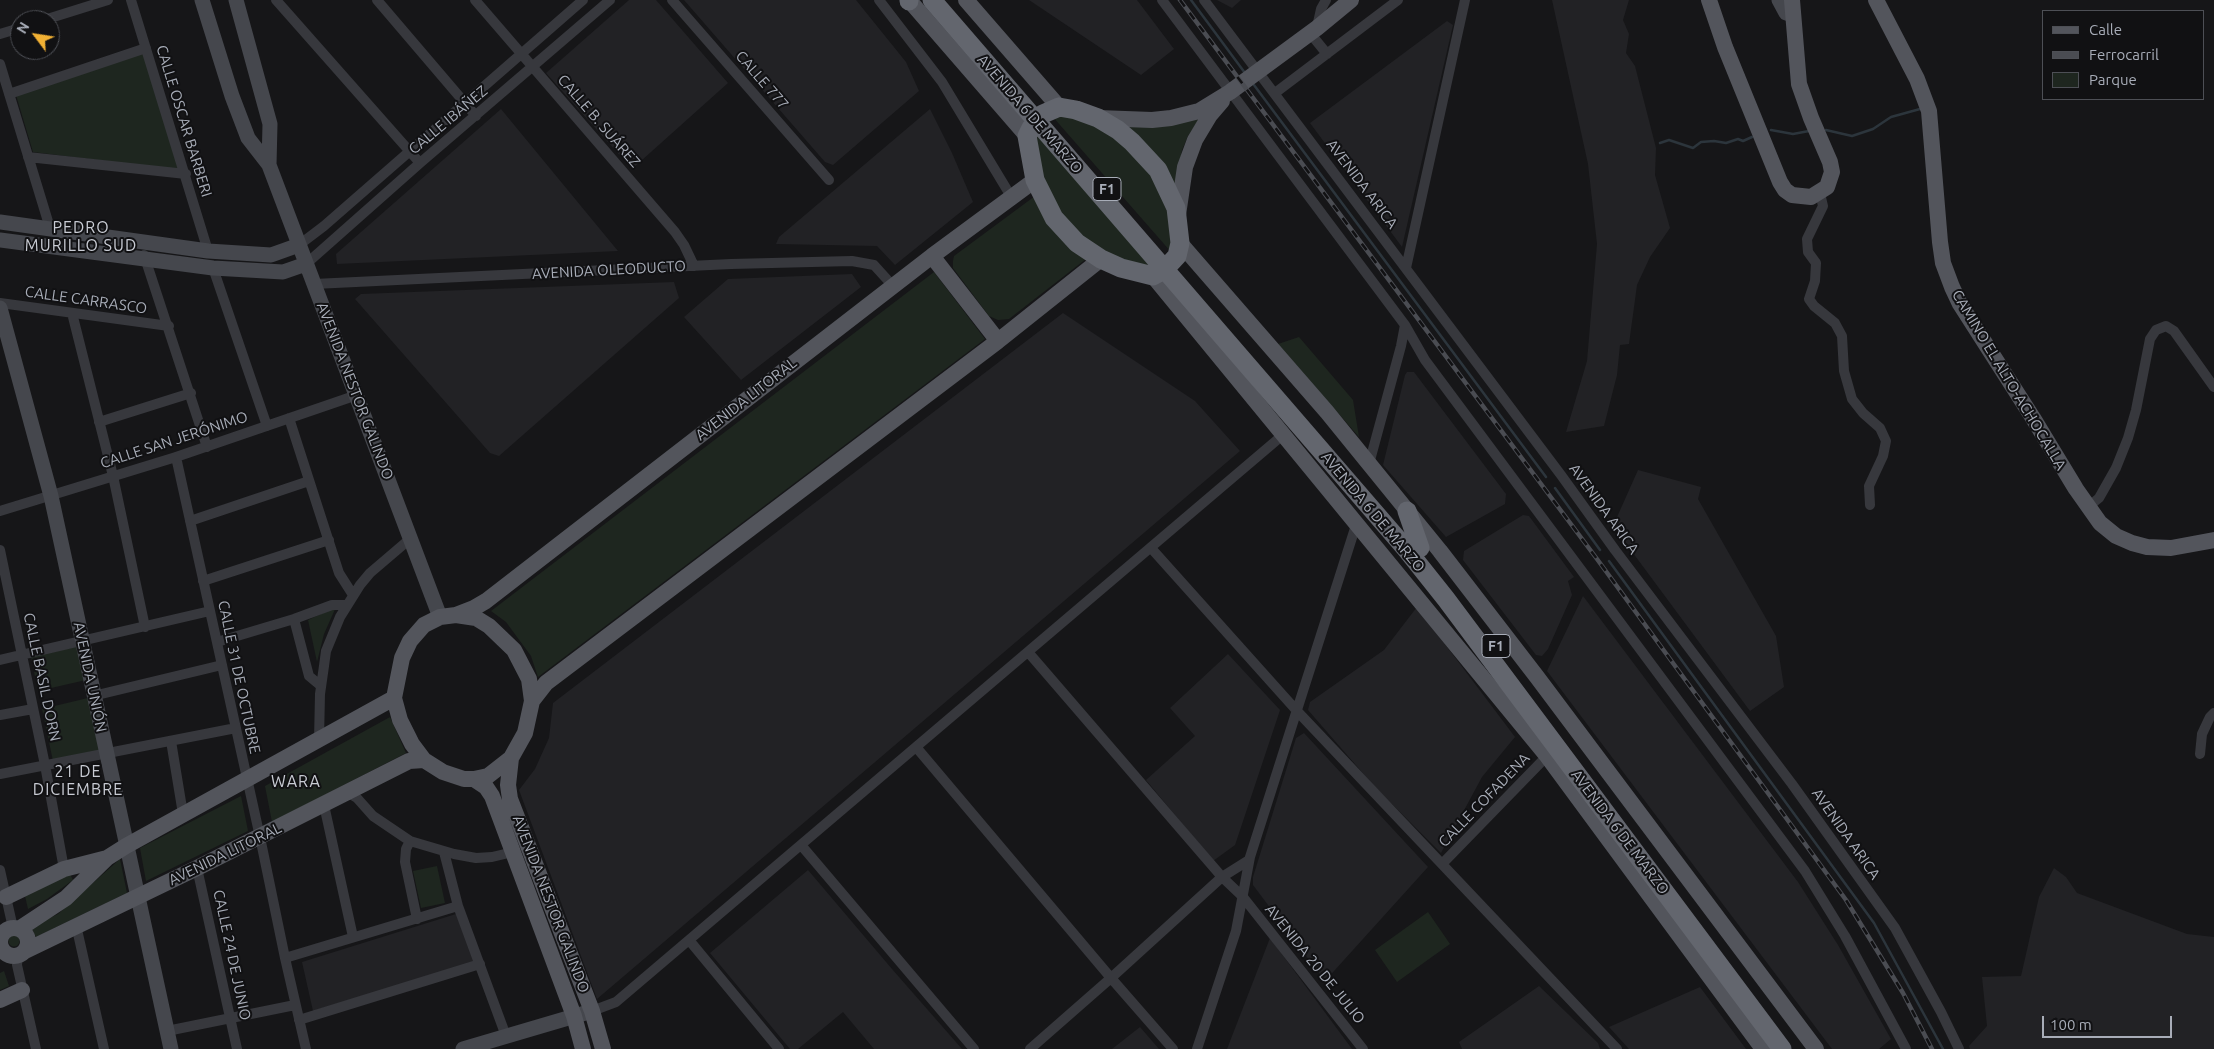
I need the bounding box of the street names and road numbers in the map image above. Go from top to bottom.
street label: CALLE OSCAR BARBERI [152,43,216,199]
street label: CALLE 777 [732,47,792,113]
street label: AVENIDA 6 DE MARZO [973,51,1087,177]
street label: CALLE B. SUÁREZ [554,71,644,171]
street label: CALLE IBÁÑEZ [405,82,491,158]
street label: AVENIDA ARICA [1323,136,1401,232]
road number: F1 [1093,178,1121,200]
street label: AVENIDA OLEODUCTO [532,257,686,283]
street label: CALLE CARRASCO [24,283,148,317]
street label: CAMINO EL ALTO-ACHOCALLA [1948,287,2070,473]
street label: AVENIDA NESTOR GALINDO [313,300,397,482]
street label: AVENIDA LITORAL [692,354,800,444]
street label: CALLE SAN JERÓNIMO [98,408,250,472]
street label: AVENIDA 6 DE MARZO [1317,448,1429,576]
street label: AVENIDA ARICA [1565,460,1643,558]
street label: CALLE 31 DE OCTUBRE [214,599,264,755]
street label: CALLE BASIL DORN [20,611,64,743]
street label: AVENIDA UNIÓN [70,620,110,734]
road number: F1 [1482,634,1510,658]
street label: CALLE COFADENA [1435,749,1533,851]
street label: AVENIDA 6 DE MARZO [1567,766,1673,898]
street label: AVENIDA ARICA [1808,785,1884,883]
street label: AVENIDA NESTOR GALINDO [509,813,593,995]
street label: AVENIDA LITORAL [166,819,284,889]
street label: CALLE 24 DE JUNIO [209,888,255,1022]
street label: AVENIDA 20 DE JULIO [1261,901,1369,1027]

